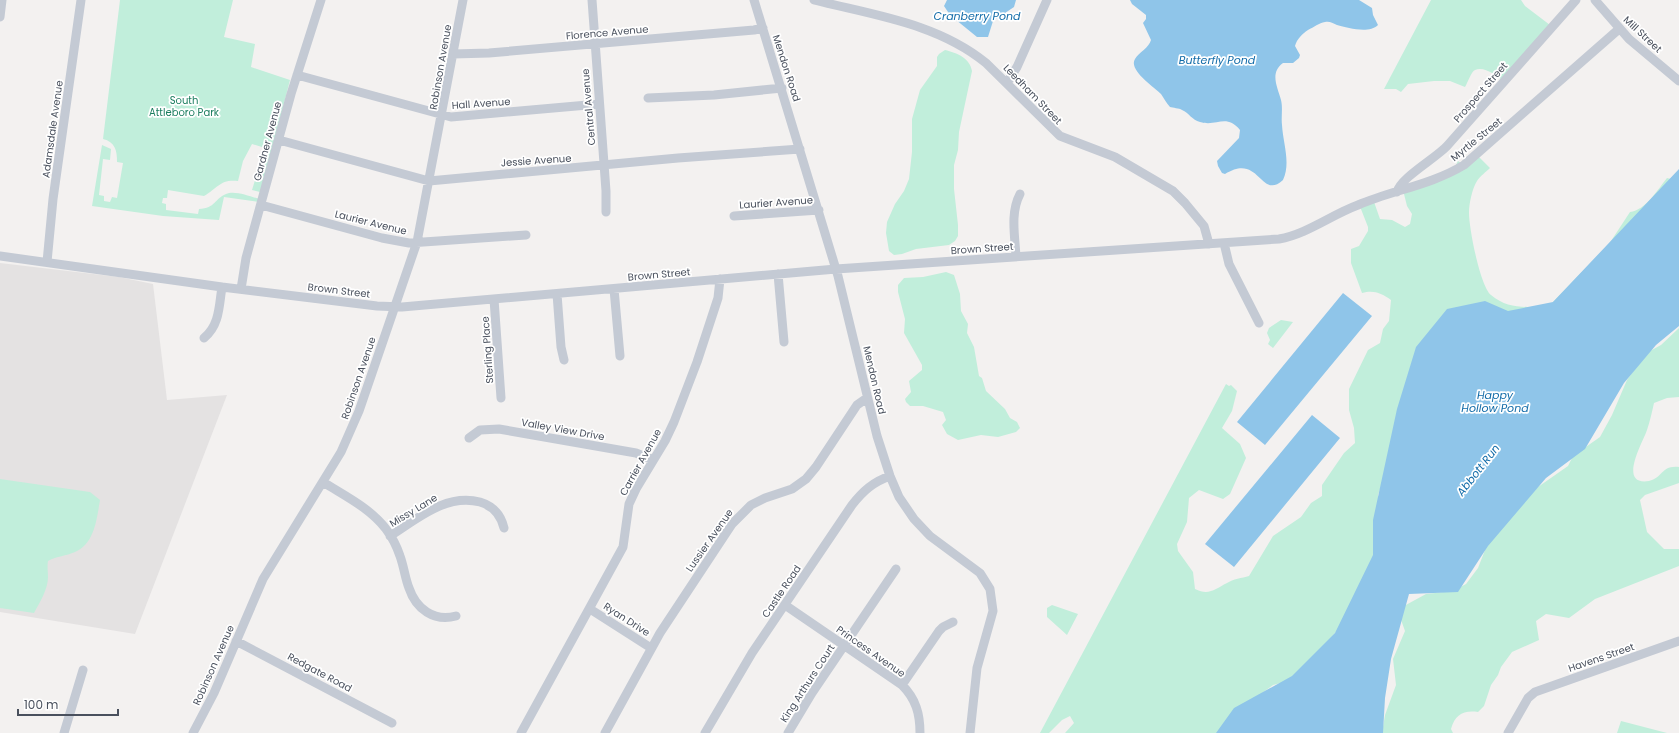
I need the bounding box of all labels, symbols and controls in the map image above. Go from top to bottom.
water label: Cranberry Pond [934,8,1021,24]
street label: Mill Street [1620,13,1666,56]
street label: Florence Avenue [565,21,649,44]
street label: Robinson Avenue [426,23,455,111]
street label: Mendon Road [769,33,804,103]
water label: Butterfly Pond [1179,52,1256,68]
street label: Prospect Street [1450,59,1511,126]
street label: Leedham Street [1000,61,1066,128]
street label: Central Avenue [578,68,599,146]
street label: Adamsdale Avenue [38,79,67,179]
park label: South Attleboro Park [149,93,220,120]
street label: Hall Avenue [451,94,511,113]
street label: Gardner Avenue [250,100,285,182]
street label: Myrtle Street [1447,114,1505,165]
street label: Jessie Avenue [500,151,572,170]
street label: Laurier Avenue [739,192,813,213]
street label: Laurier Avenue [333,206,409,239]
street label: Brown Street [950,239,1014,258]
street label: Brown Street [627,264,691,285]
street label: Brown Street [307,279,371,302]
street label: Sterling Place [478,316,497,384]
street label: Robinson Avenue [337,335,380,421]
street label: Mendon Road [859,345,890,416]
water label: Happy Hollow Pond [1461,387,1529,416]
street label: Valley View Drive [520,415,606,444]
street label: Carrier Avenue [616,426,665,498]
water label: Abbott Run [1452,441,1503,500]
street label: Missy Lane [386,490,440,531]
street label: Lussier Avenue [682,506,737,575]
street label: Castle Road [758,562,805,621]
street label: Ryan Drive [601,599,653,640]
street label: Princess Avenue [833,622,908,681]
street label: Robinson Avenue [189,623,238,708]
street label: Havens Street [1566,639,1637,676]
street label: King Arthurs Court [776,641,839,725]
street label: Redgate Road [285,649,355,696]
scale bar [18,691,118,717]
text: 100 m [24,696,58,713]

